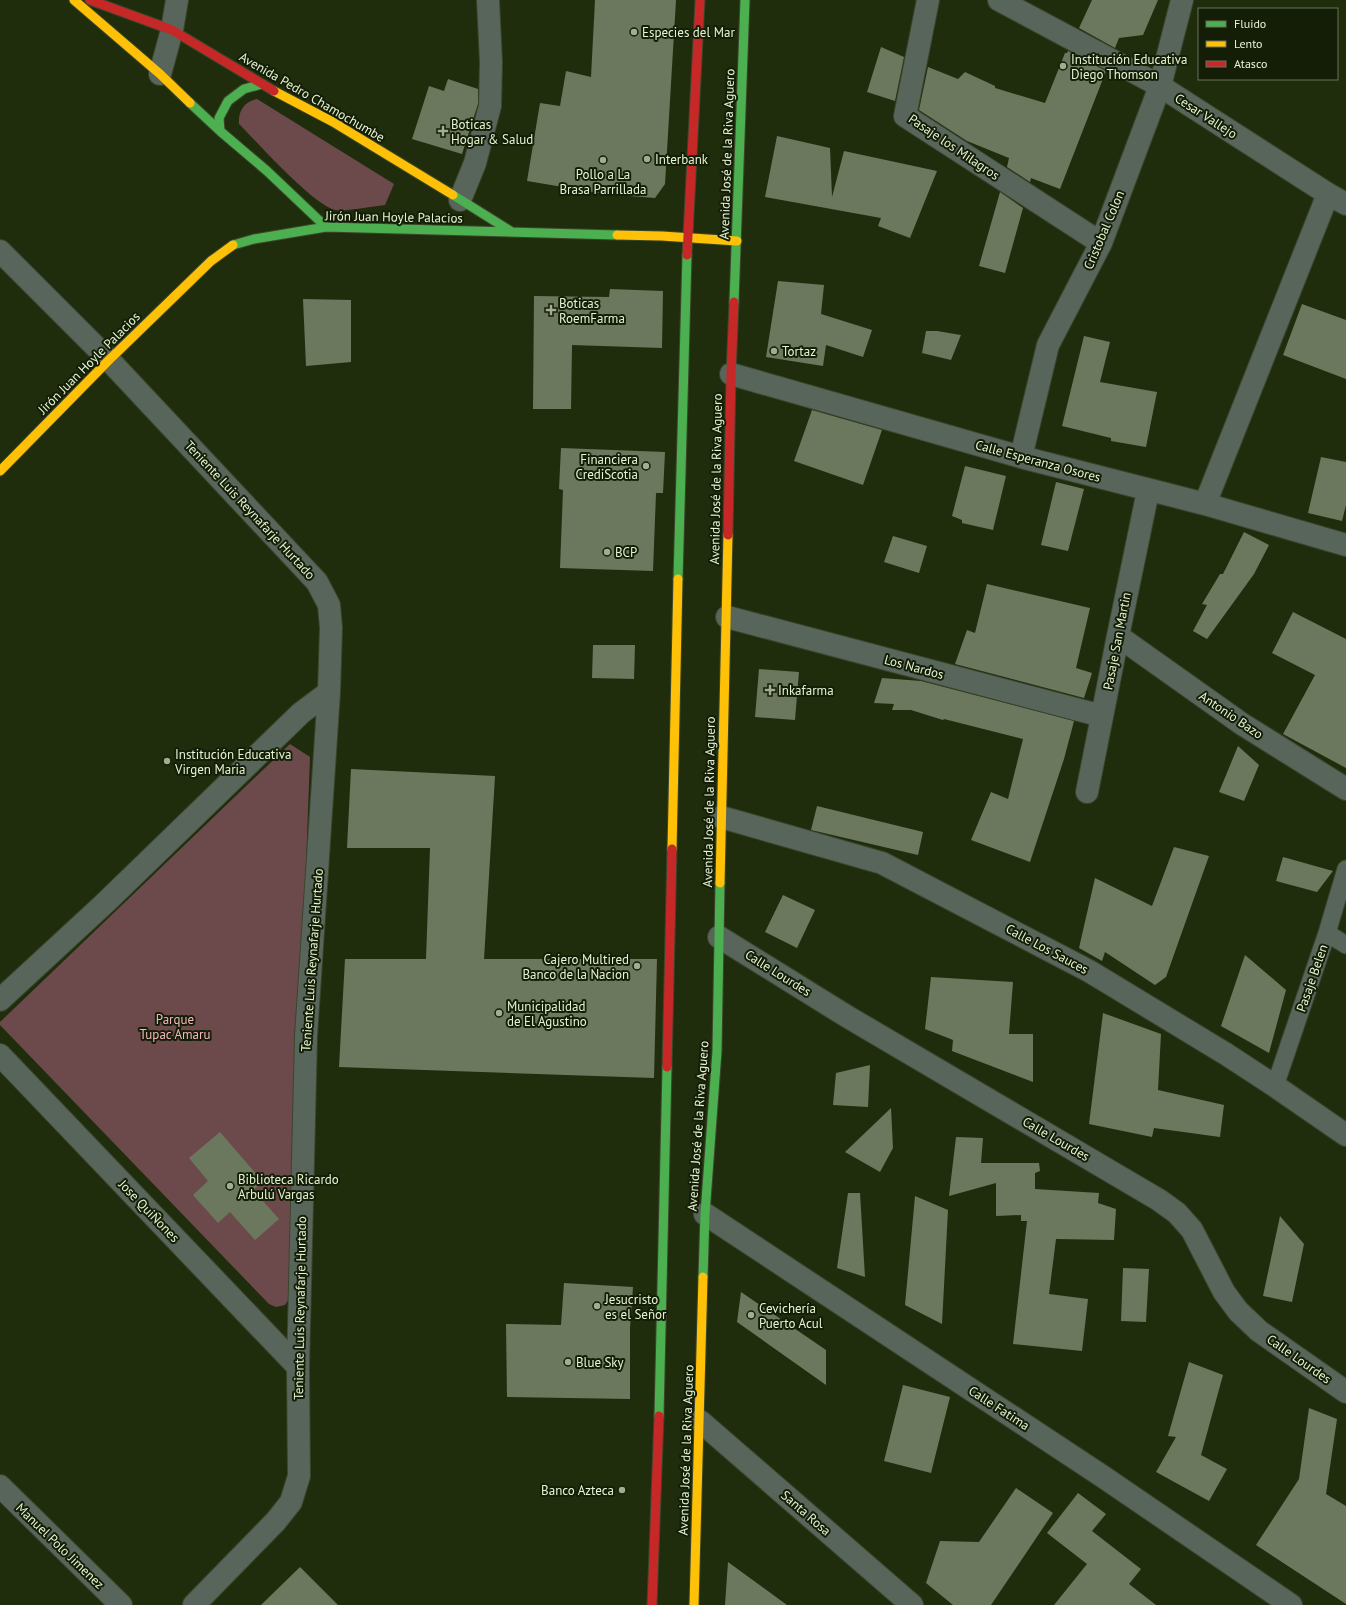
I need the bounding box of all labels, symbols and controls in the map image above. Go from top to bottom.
legend [1198,8,1338,80]
text: Fluido [1234,16,1266,31]
place label: Especies del Mar [642,24,735,41]
marker: Especies del Mar [629,27,639,37]
text: Lento [1234,36,1263,51]
street label: Avenida Pedro Chamochumbe [236,48,388,146]
place label: Institución Educativa Diego Thomson [1071,51,1187,83]
text: Atasco [1234,56,1267,71]
marker: Institución Educativa Diego Thomson [1058,61,1068,71]
street label: Avenida José de la Riva Aguero [716,68,738,240]
street label: Cesar Vallejo [1172,90,1240,142]
street label: Pasaje los Milagros [905,110,1003,184]
place label: Boticas Hogar & Salud [451,116,533,148]
marker: Boticas Hogar & Salud [438,126,448,136]
place label: Interbank [655,151,709,168]
marker: Interbank [642,154,652,164]
marker: Pollo a La Brasa Parrillada [598,155,608,165]
place label: Pollo a La Brasa Parrillada [560,166,646,198]
street label: Cristobal Colon [1080,188,1128,272]
street label: Jirón Juan Hoyle Palacios [324,207,463,227]
place label: Boticas RoemFarma [559,295,625,327]
marker: Boticas RoemFarma [546,305,556,315]
street label: Jirón Juan Hoyle Palacios [34,308,144,418]
place label: Tortaz [782,343,816,360]
marker: Tortaz [769,346,779,356]
street label: Avenida José de la Riva Aguero [706,393,726,565]
street label: Calle Esperanza Osores [974,436,1102,486]
street label: Teniente Luis Reynafarje Hurtado [181,437,319,583]
place label: Financiera CrediScotia [576,451,638,483]
marker: Financiera CrediScotia [641,461,651,471]
place label: BCP [615,544,637,561]
marker: BCP [602,547,612,557]
street label: Pasaje San Martin [1099,591,1135,691]
street label: Los Nardos [882,651,946,683]
place label: Inkafarma [778,682,834,699]
marker: Inkafarma [765,685,775,695]
street label: Antonio Bazo [1196,687,1266,743]
street label: Avenida José de la Riva Aguero [699,716,719,888]
place label: Institución Educativa Virgen Maria [174,746,291,778]
marker: Institución Educativa Virgen Maria [162,756,172,766]
street label: Teniente Luis Reynafarje Hurtado [297,868,327,1052]
street label: Calle Los Sauces [1003,920,1091,978]
street label: Pasaje Belen [1292,942,1332,1014]
street label: Calle Lourdes [742,946,814,1000]
place label: Cajero Multired Banco de la Nacion [522,951,629,983]
marker: Cajero Multired Banco de la Nacion [632,961,642,971]
place label: Municipalidad de El Agustino [507,998,587,1030]
marker: Municipalidad de El Agustino [494,1008,504,1018]
park label: Parque Tupac Amaru [140,1011,210,1043]
street label: Avenida José de la Riva Aguero [684,1040,712,1212]
street label: Calle Lourdes [1019,1113,1093,1165]
place label: Biblioteca Ricardo Arbulú Vargas [238,1171,339,1203]
street label: Jose QuiÑones [114,1175,183,1246]
marker: Biblioteca Ricardo Arbulú Vargas [225,1181,235,1191]
street label: Teniente Luis Reynafarje Hurtado [290,1216,310,1400]
place label: Jesucristo es el Señor [604,1291,667,1323]
place label: Cevichería Puerto Acul [759,1300,823,1332]
marker: Jesucristo es el Señor [592,1301,602,1311]
marker: Cevichería Puerto Acul [746,1310,756,1320]
street label: Calle Lourdes [1264,1331,1334,1387]
place label: Blue Sky [576,1354,624,1371]
marker: Blue Sky [563,1357,573,1367]
street label: Avenida José de la Riva Aguero [675,1364,697,1536]
street label: Calle Fatima [965,1382,1033,1434]
place label: Banco Azteca [541,1482,614,1499]
marker: Banco Azteca [617,1485,627,1495]
street label: Santa Rosa [777,1487,835,1539]
street label: Manuel Polo Jimenez [12,1499,108,1593]

